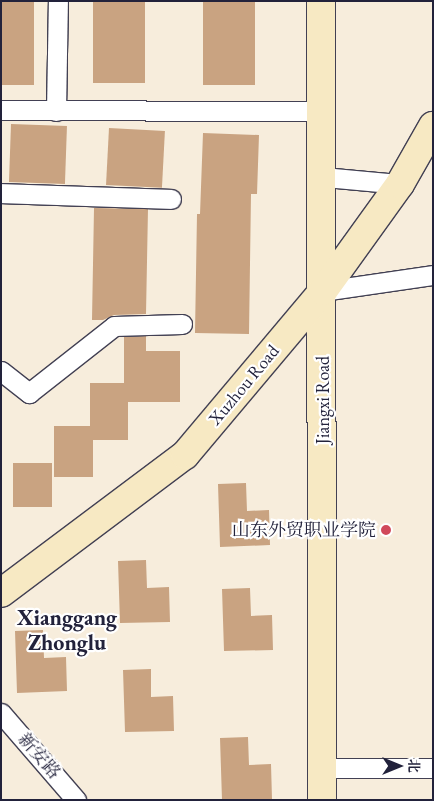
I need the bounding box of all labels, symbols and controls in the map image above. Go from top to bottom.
street label: Xuzhou Road [204,341,284,429]
street label: Jiangxi Road [312,356,334,444]
place label: 山东外贸职业学院 [232,519,376,541]
marker: 山东外贸职业学院 [380,524,392,536]
district label: Xianggang Zhonglu [17,604,117,656]
street label: 新安路 [13,729,65,783]
north arrow [374,741,424,791]
text: 北 [405,759,423,773]

